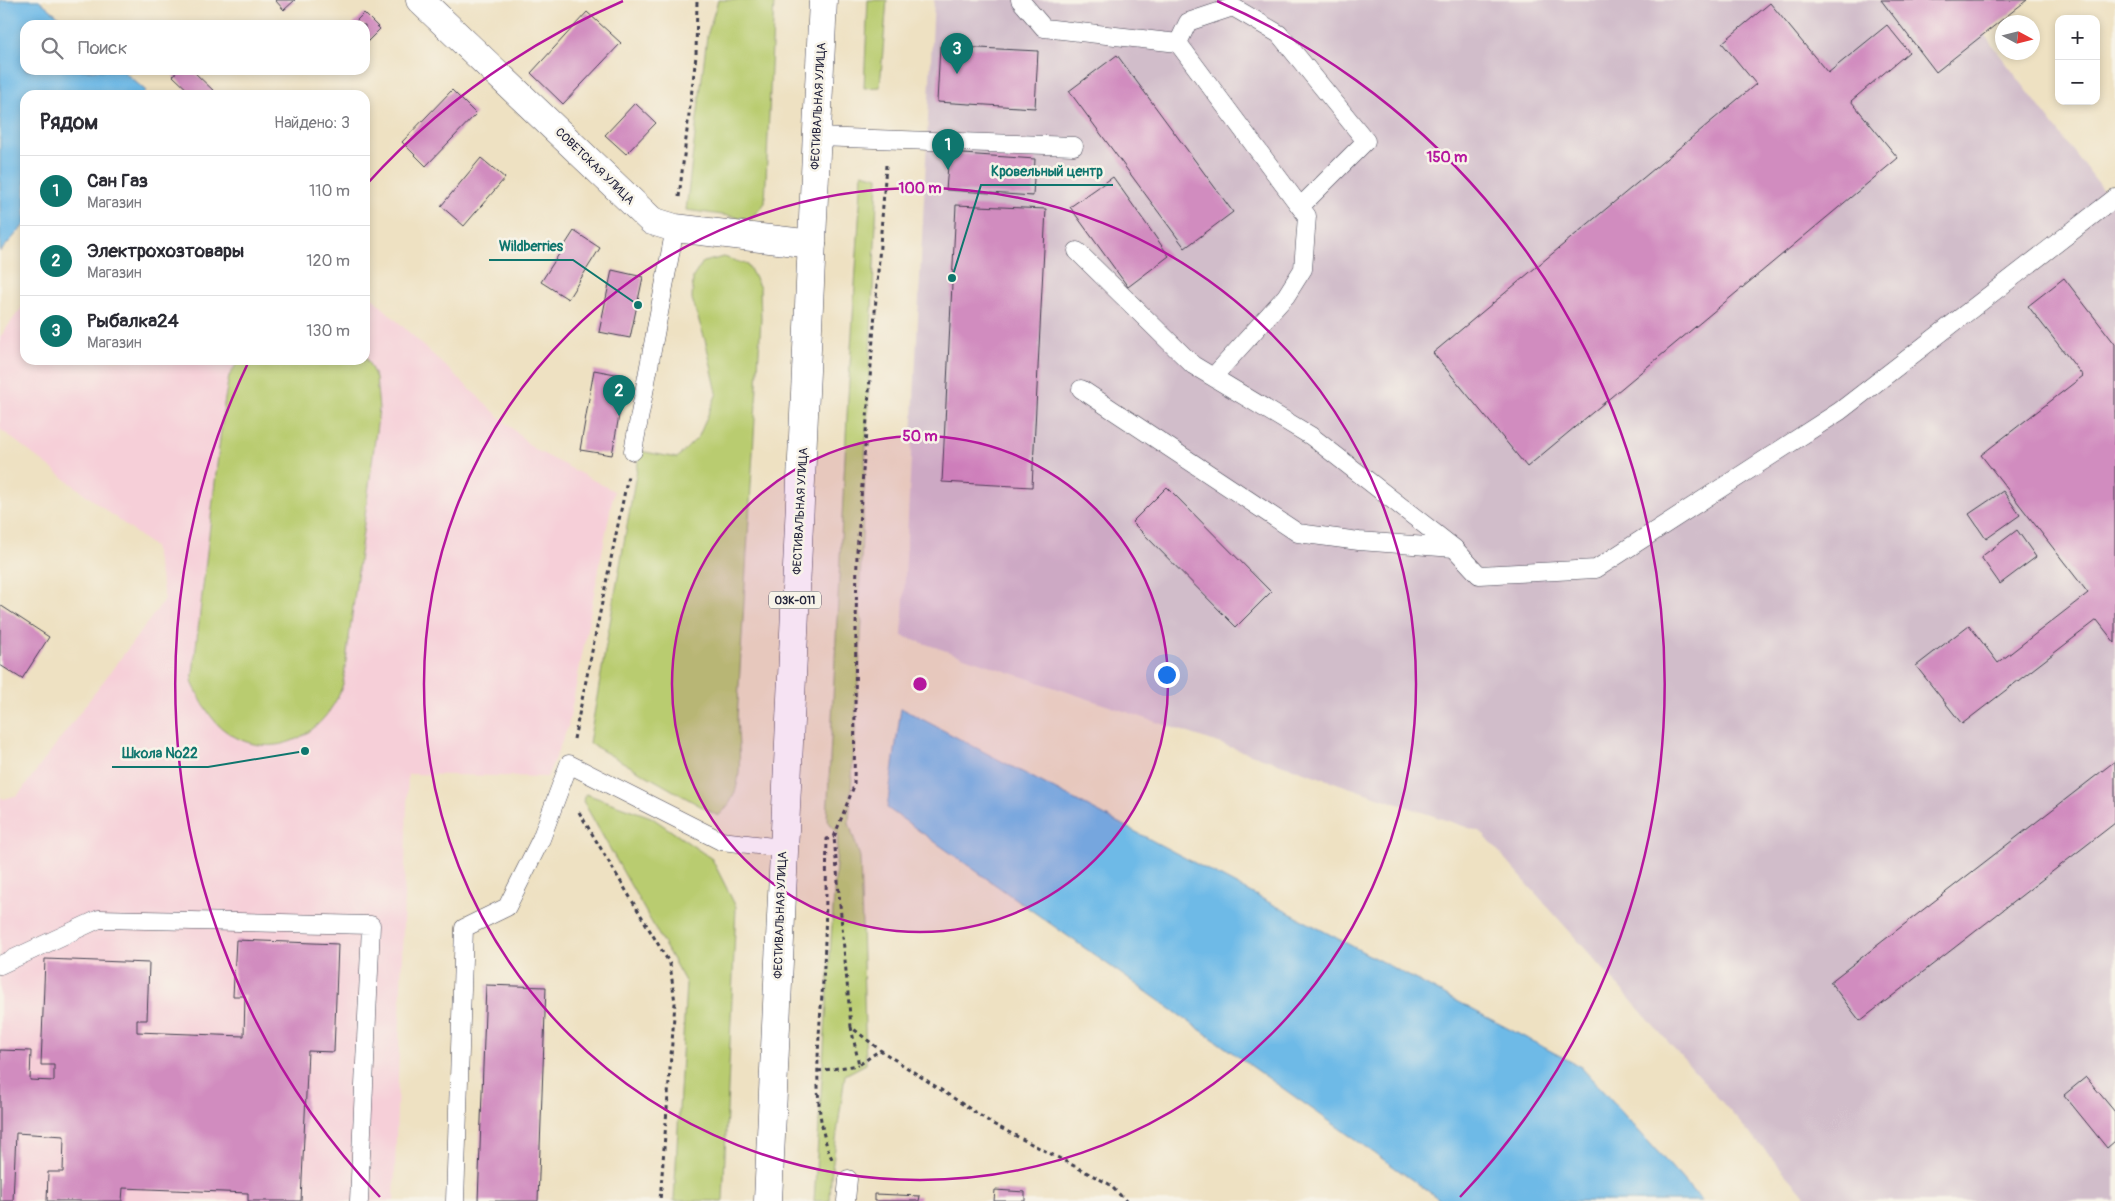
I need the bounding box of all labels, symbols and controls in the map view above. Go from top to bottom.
north arrow [1995,15,2040,60]
map controls [2055,15,2100,105]
button: + [2055,15,2100,60]
search box [20,20,370,75]
pin: 3 [941,33,973,74]
icon: search [38,34,66,62]
text: Поиск [78,36,128,60]
street label: ФЕСТИВАЛЬНАЯ УЛИЦА [808,42,829,170]
button: − [2055,60,2100,105]
text: Рядом [40,109,98,136]
text: Найдено: 3 [274,113,350,133]
street label: СОВЕТСКАЯ УЛИЦА [552,125,638,208]
pin: 1 [932,129,964,170]
text: 150 m [1427,148,1467,167]
callout: Кровельный центр [981,156,1113,185]
text: Кровельный центр [991,163,1103,180]
text: Сан Газ [87,169,148,193]
text: 100 m [899,179,941,198]
text: 1 [53,181,59,201]
text: 110 m [309,181,350,201]
text: Магазин [87,193,142,213]
callout: Wildberries [489,231,573,260]
text: Wildberries [499,238,564,255]
text: Электрохозтовары [87,239,244,263]
text: 2 [52,251,60,271]
text: 120 m [306,251,350,271]
text: Магазин [87,263,142,283]
text: Рыбалка24 [87,309,179,333]
text: 3 [52,321,60,341]
text: 130 m [306,321,350,341]
text: Магазин [87,333,142,353]
pin: 2 [603,375,635,416]
text: 50 m [903,427,937,446]
street label: ФЕСТИВАЛЬНАЯ УЛИЦА [790,447,811,575]
road number: 03К-011 [769,592,821,608]
your location [1154,662,1180,688]
centre of rings [911,675,929,693]
callout: Школа №22 [112,738,208,767]
text: Школа №22 [121,745,198,762]
street label: ФЕСТИВАЛЬНАЯ УЛИЦА [771,851,790,979]

